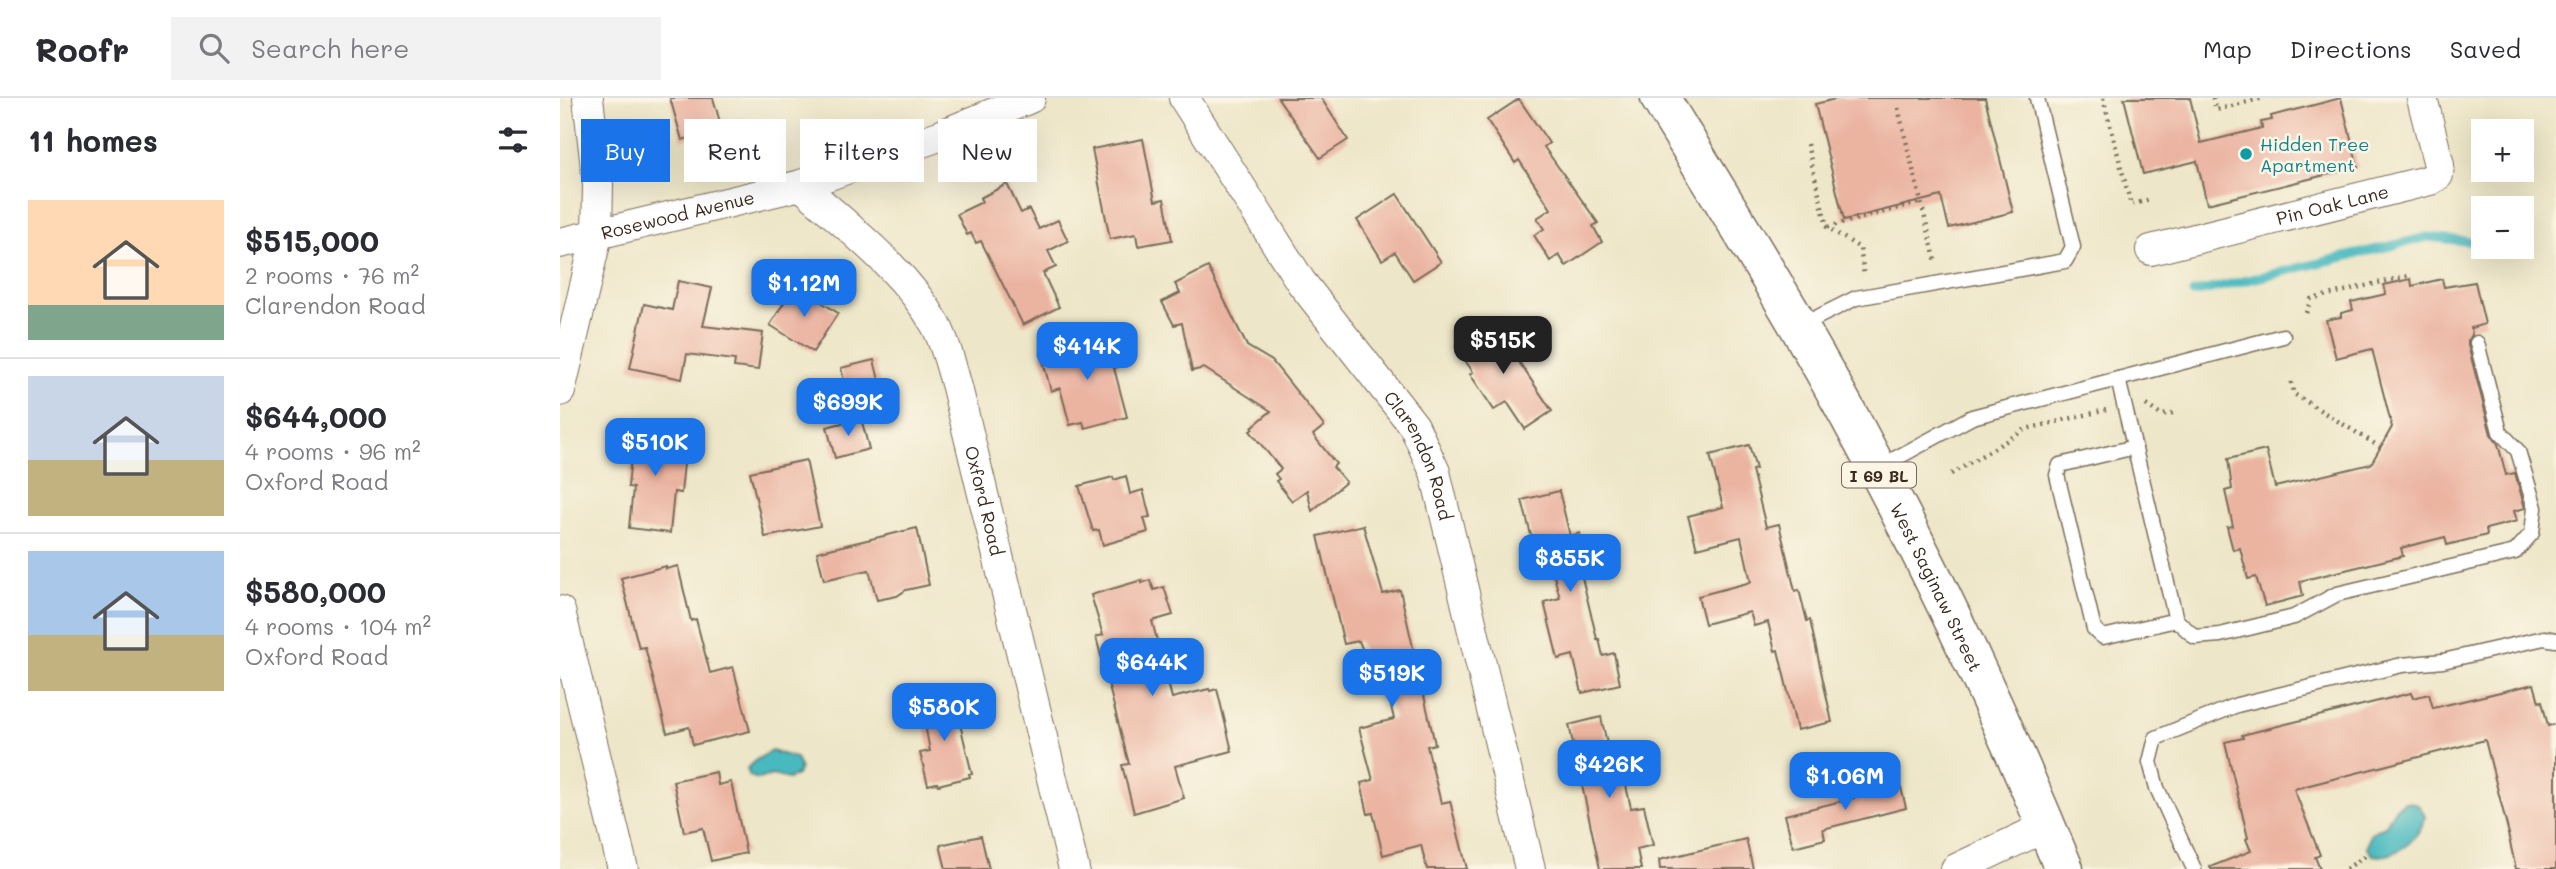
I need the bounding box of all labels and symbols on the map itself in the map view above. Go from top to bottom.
place label: Hidden Tree Apartment [2260,132,2369,177]
marker: Hidden Tree Apartment [2238,146,2254,162]
street label: Pin Oak Lane [2274,179,2391,230]
street label: Rosewood Avenue [599,185,757,245]
pin: $1.12M [747,260,861,319]
pin: $515K [1454,316,1552,376]
pin: $414K [1038,322,1136,382]
pin: $699K [799,378,897,438]
street label: Clarendon Road [1379,386,1458,523]
pin: $510K [606,418,704,478]
street label: Oxford Road [960,443,1010,558]
road number: I 69 BL [1842,462,1916,488]
street label: West Saginaw Street [1885,499,1988,675]
pin: $855K [1521,534,1619,594]
pin: $644K [1103,638,1201,698]
pin: $519K [1343,650,1441,709]
pin: $580K [895,684,993,743]
pin: $426K [1560,740,1658,800]
pin: $1.06M [1788,752,1902,812]

